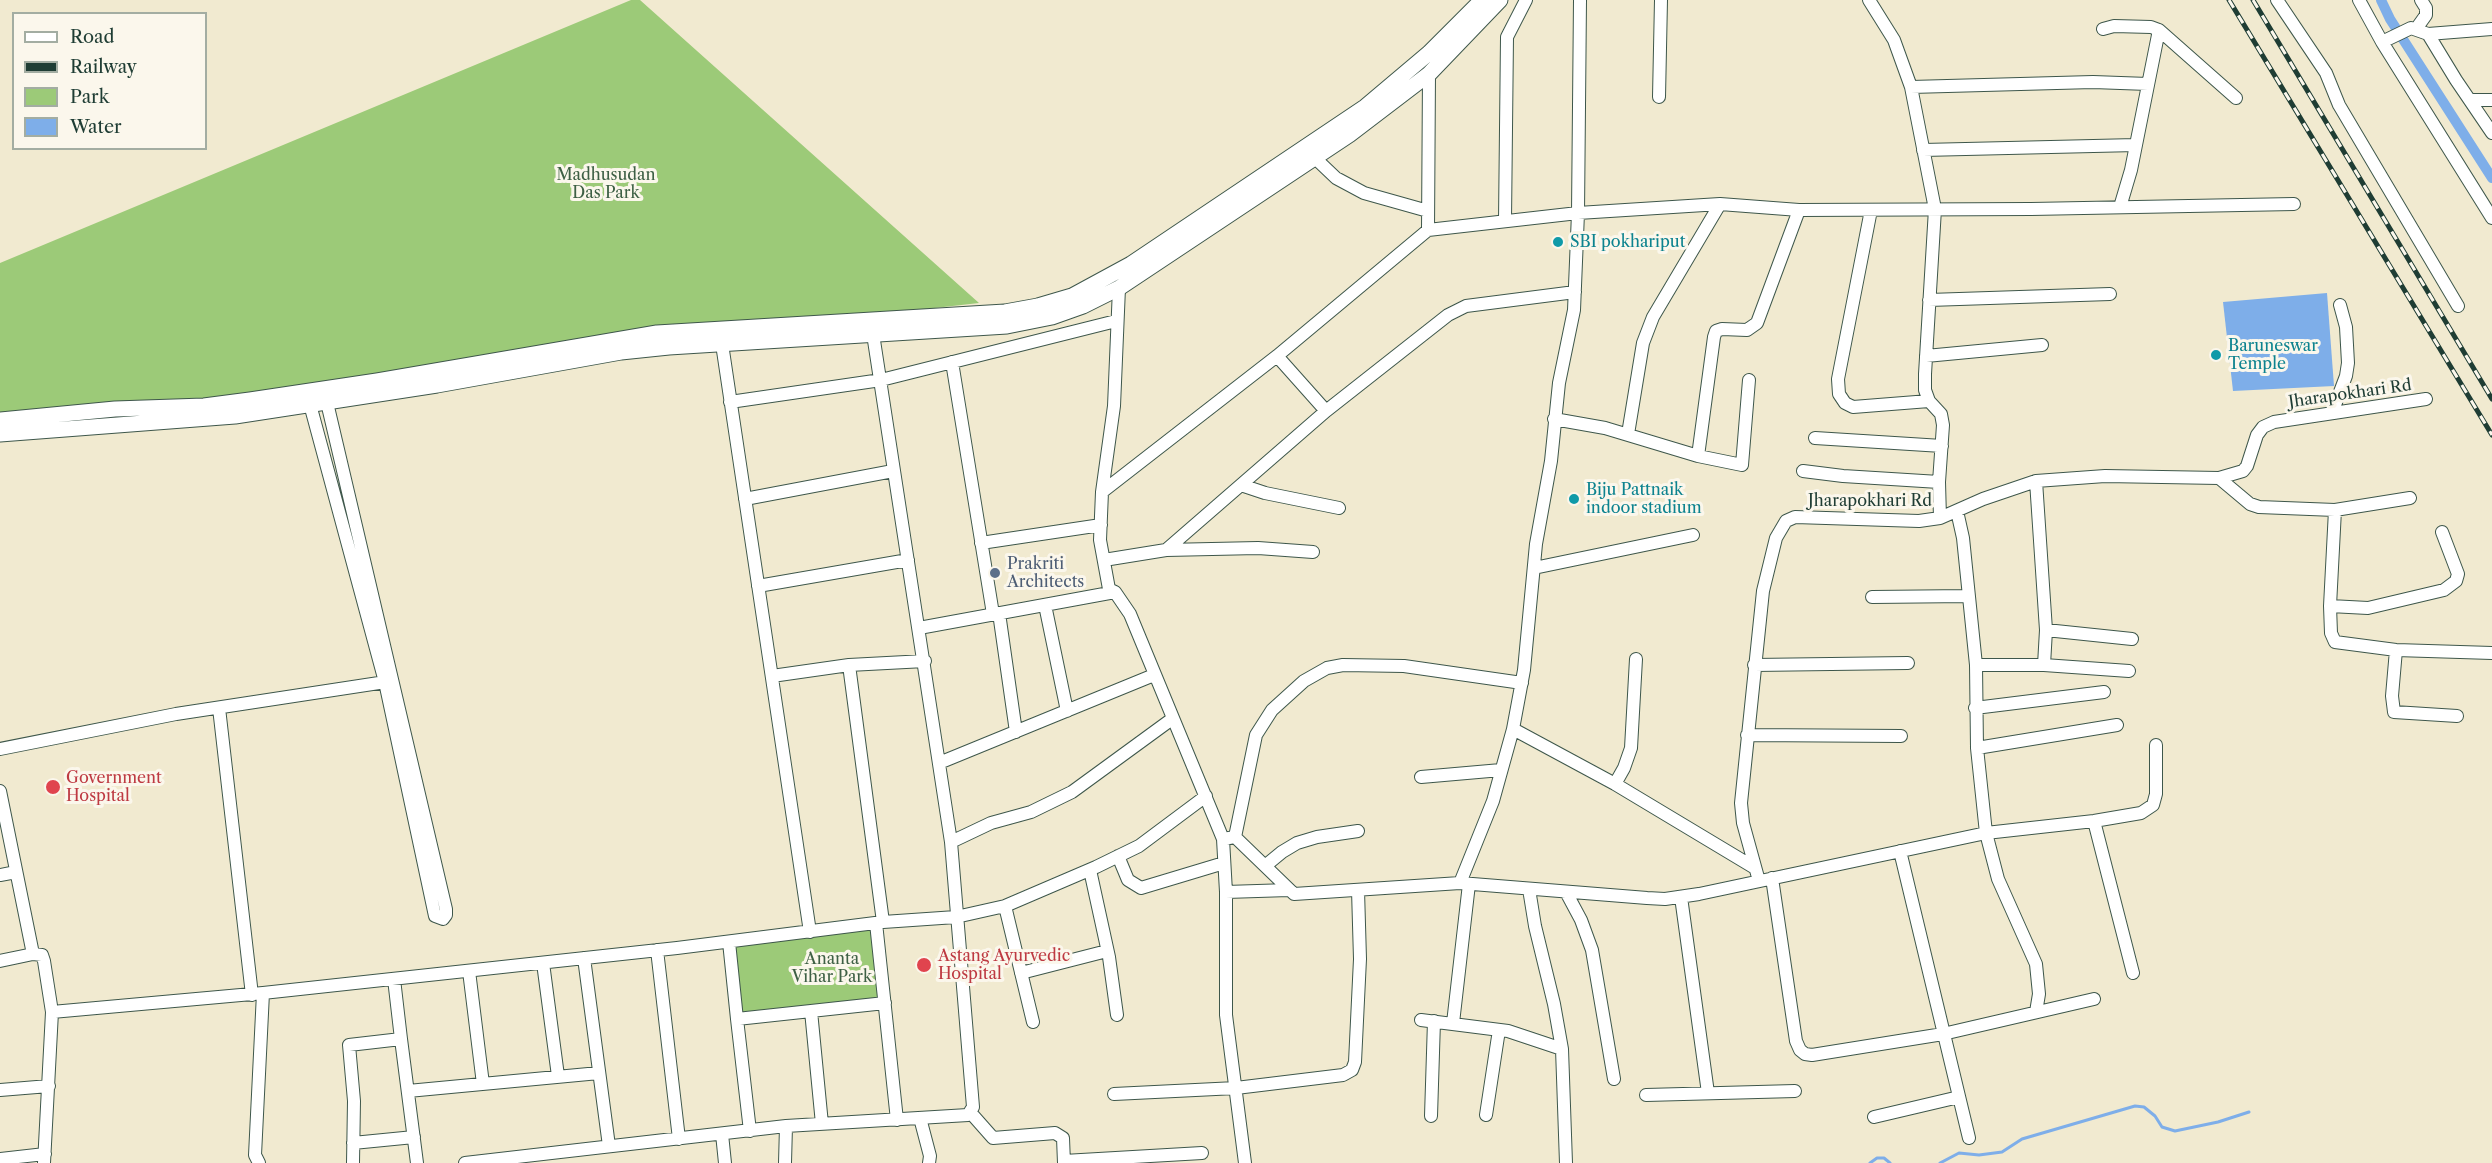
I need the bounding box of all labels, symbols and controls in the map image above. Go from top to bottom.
legend [12,12,207,150]
text: Road [70,26,115,48]
text: Railway [70,56,137,78]
text: Park [70,86,109,108]
text: Water [70,116,122,138]
park label: Madhusudan Das Park [556,165,656,203]
place label: SBI pokhariput [1570,232,1685,252]
marker: SBI pokhariput [1551,235,1565,249]
place label: Baruneswar Temple [2228,336,2318,374]
marker: Baruneswar Temple [2209,348,2223,362]
street label: Jharapokhari Rd [2287,376,2413,412]
place label: Biju Pattnaik indoor stadium [1586,480,1702,518]
street label: Jharapokhari Rd [1808,491,1932,511]
marker: Biju Pattnaik indoor stadium [1567,492,1581,506]
place label: Prakriti Architects [1007,554,1084,592]
marker: Prakriti Architects [988,566,1002,580]
place label: Government Hospital [66,768,162,806]
marker: Government Hospital [44,778,62,796]
place label: Astang Ayurvedic Hospital [938,946,1070,984]
park label: Ananta Vihar Park [792,949,872,987]
marker: Astang Ayurvedic Hospital [915,956,933,974]

